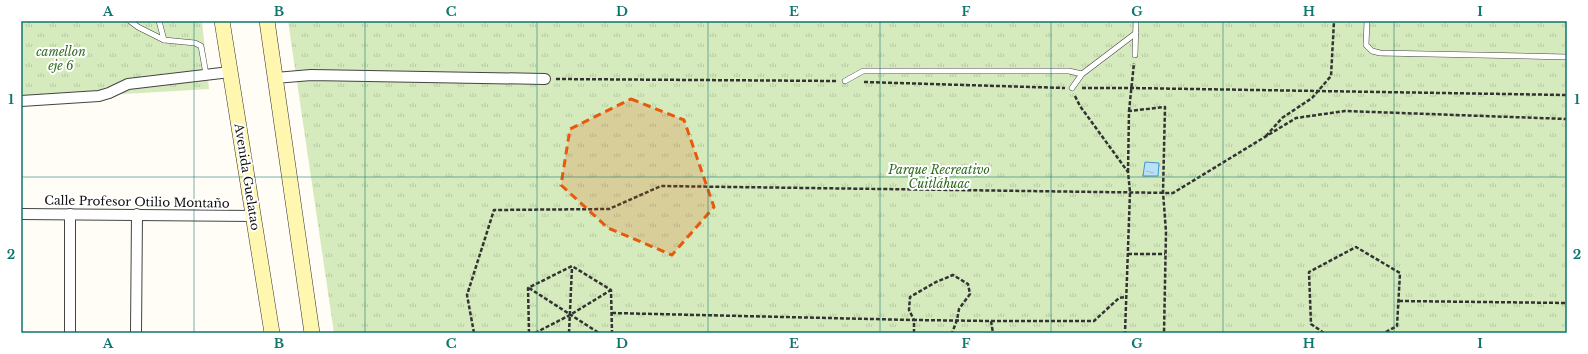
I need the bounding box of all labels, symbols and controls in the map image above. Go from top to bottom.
text: A [102,3,114,20]
text: B [274,3,284,20]
text: C [446,3,457,20]
text: D [616,3,628,20]
text: E [789,3,799,20]
text: F [962,3,971,20]
text: G [1131,3,1143,20]
text: H [1303,3,1315,20]
text: I [1477,3,1483,20]
park label: camellon eje 6 [36,44,86,73]
text: 1 [8,91,14,108]
text: 1 [1574,91,1580,108]
street label: Avenida Guelatao [231,121,263,232]
park label: Parque Recreativo Cuitláhuac [887,162,990,191]
street label: Calle Profesor Otilio Montaño [44,192,230,211]
text: 2 [7,246,15,263]
text: 2 [1573,246,1581,263]
text: A [102,335,114,352]
text: B [274,335,284,352]
text: C [446,335,457,352]
text: D [616,335,628,352]
text: E [789,335,799,352]
text: F [962,335,971,352]
text: G [1131,335,1143,352]
text: H [1303,335,1315,352]
text: I [1477,335,1483,352]

